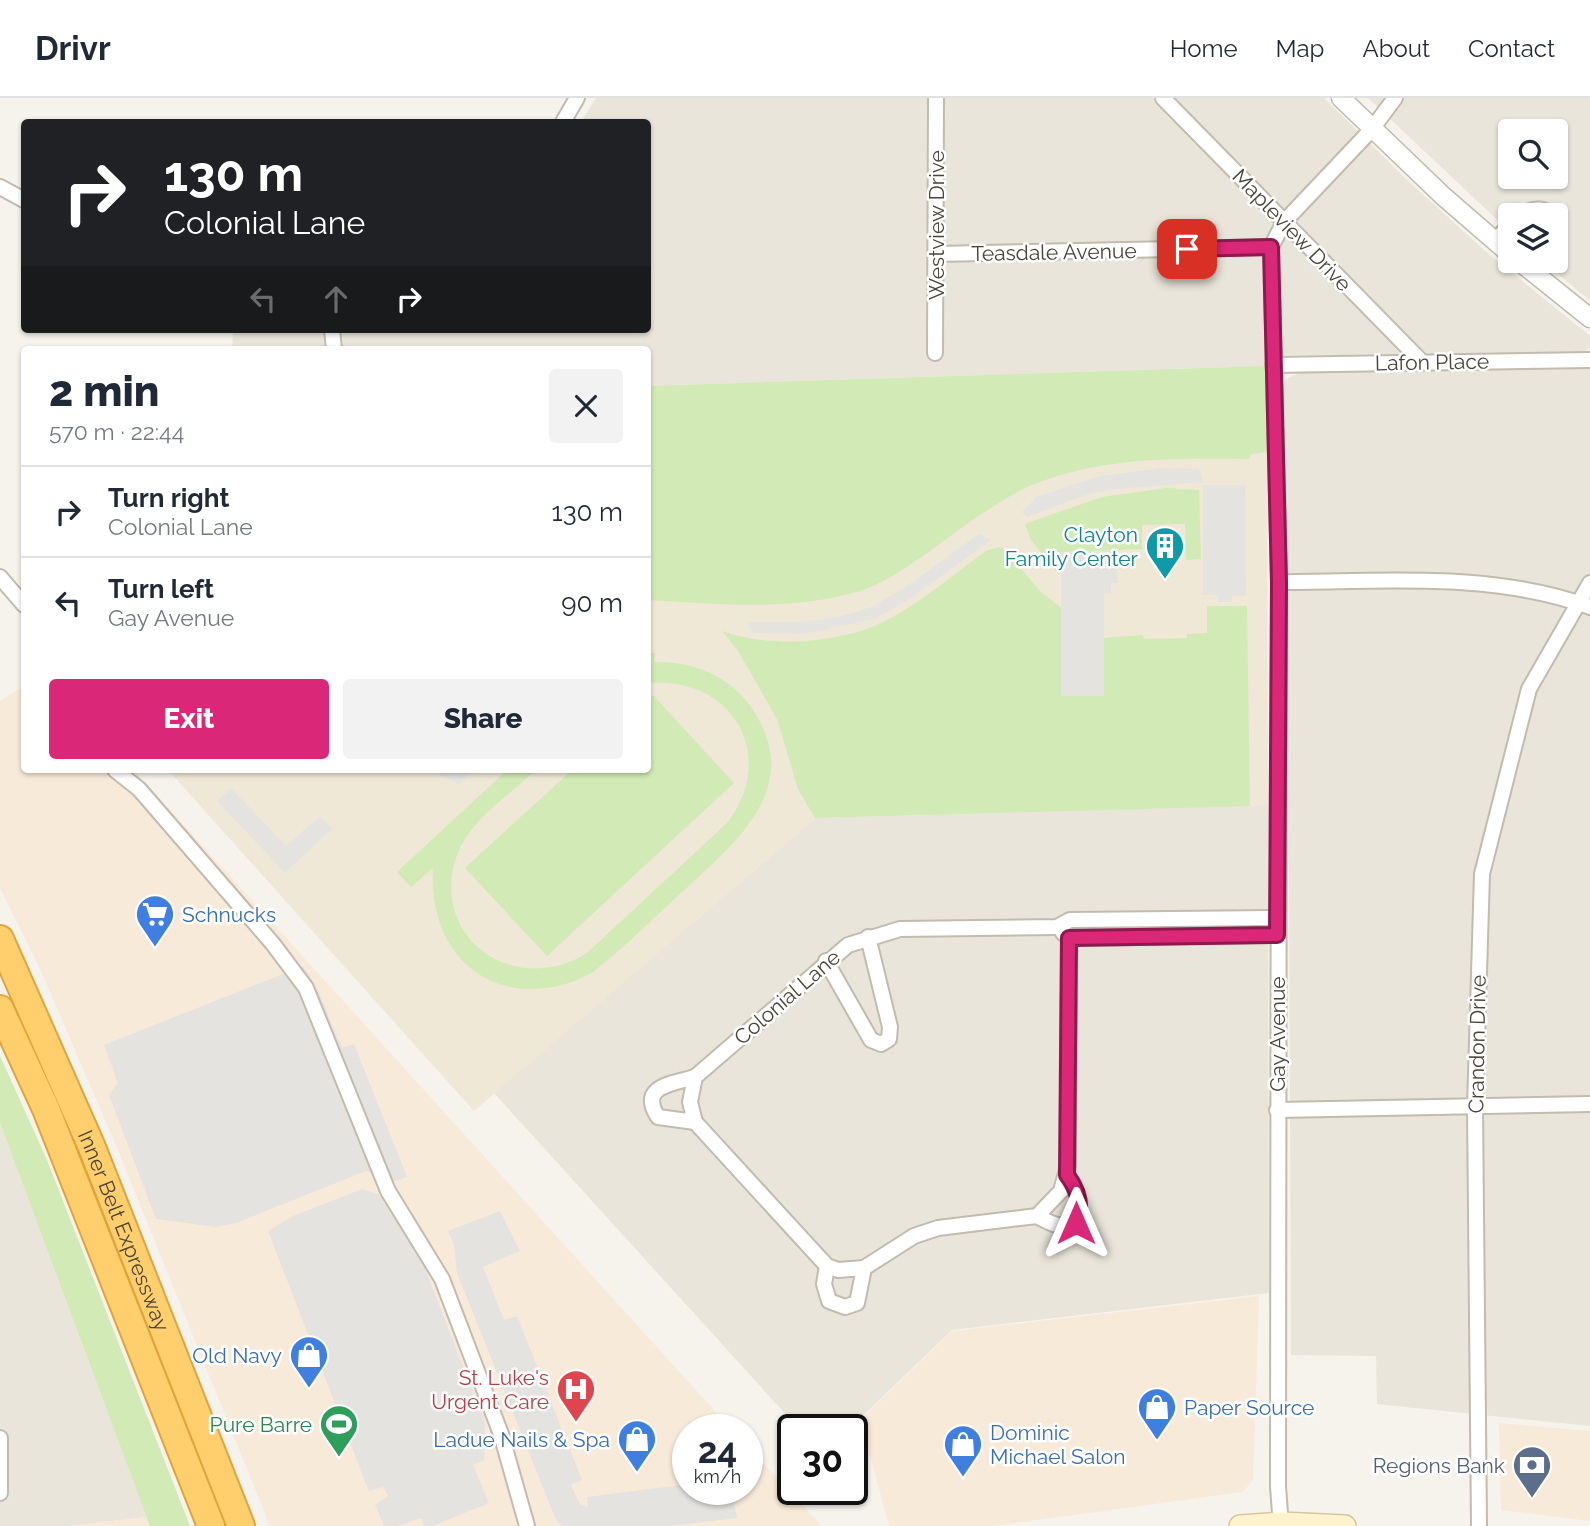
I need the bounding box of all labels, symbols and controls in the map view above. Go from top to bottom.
text: Drivr [35,29,111,68]
text: Home [1170,34,1238,63]
text: Map [1276,34,1324,63]
text: About [1362,34,1430,63]
text: Contact [1468,34,1555,63]
map controls [1498,119,1568,273]
button: search [1498,119,1568,189]
text: 130 m [164,145,303,202]
icon: right [49,147,140,238]
street label: Westview Drive [924,150,949,300]
street label: Mapleview Drive [1227,164,1357,296]
button: layers [1498,203,1568,273]
text: Colonial Lane [164,204,365,241]
pin [1157,219,1217,279]
icon: arrive [1168,230,1206,268]
street label: Teasdale Avenue [971,238,1137,266]
icon: left [244,280,282,318]
icon: ahead [317,280,355,318]
icon: right [390,280,428,318]
street label: Lafon Place [1375,349,1489,375]
text: 2 min [49,367,159,416]
button: close [549,369,623,443]
text: 570 m · 22:44 [49,418,184,445]
text: Turn right [108,483,229,513]
icon: right [49,493,87,531]
text: 130 m [552,497,623,527]
text: Colonial Lane [108,513,253,540]
place label: Clayton Family Center [1005,522,1139,571]
building icon: Clayton Family Center [1144,525,1186,580]
text: Turn left [108,574,214,604]
icon: left [49,584,87,622]
text: 90 m [561,588,623,618]
text: Gay Avenue [108,604,234,631]
button: Exit [49,679,329,759]
button: Share [343,679,623,759]
supermarket icon: Schnucks [134,893,176,948]
place label: Schnucks [182,902,276,927]
street label: Colonial Lane [729,944,845,1050]
street label: Crandon Drive [1463,974,1491,1114]
street label: Gay Avenue [1265,976,1290,1092]
street label: Inner Belt Expressway [73,1126,175,1335]
position arrow [1039,1186,1113,1260]
shop icon: Old Navy [288,1334,330,1389]
place label: Old Navy [192,1343,282,1368]
place label: St. Luke's Urgent Care [431,1365,549,1414]
hospital icon: St. Luke's Urgent Care [555,1368,597,1423]
shop icon: Paper Source [1136,1386,1178,1441]
place label: Paper Source [1184,1395,1314,1420]
sports icon: Pure Barre [318,1403,360,1458]
place label: Pure Barre [210,1412,312,1437]
speed limit sign: 30 [777,1414,868,1505]
shop icon: Ladue Nails & Spa [616,1418,658,1473]
place label: Dominic Michael Salon [990,1420,1126,1469]
shop icon: Dominic Michael Salon [942,1423,984,1478]
place label: Ladue Nails & Spa [433,1427,610,1452]
text: 24 [698,1430,737,1471]
bank icon: Regions Bank [1511,1444,1553,1499]
place label: Regions Bank [1373,1453,1505,1478]
text: km/h [694,1466,741,1487]

